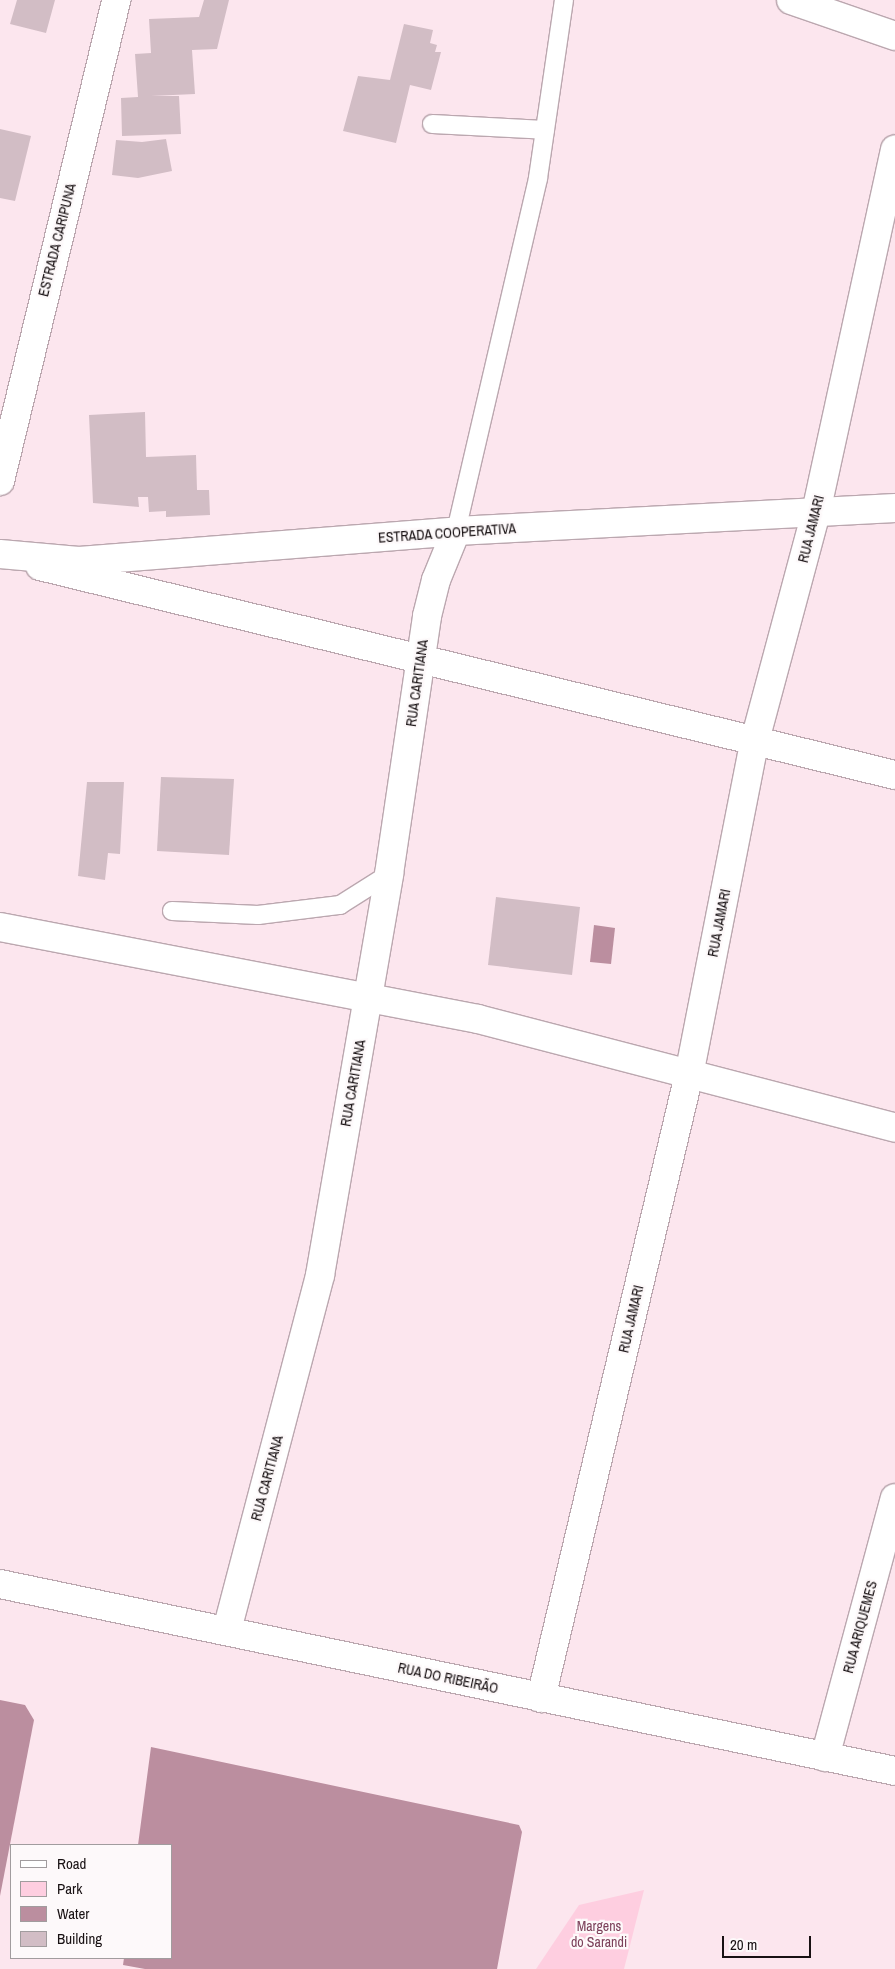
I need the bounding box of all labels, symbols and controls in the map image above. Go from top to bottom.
street label: ESTRADA CARIPUNA [35,181,79,299]
street label: RUA JAMARI [794,493,828,565]
street label: ESTRADA COOPERATIVA [377,520,517,546]
street label: RUA CARITIANA [403,638,431,728]
street label: RUA JAMARI [704,887,734,959]
street label: RUA CARITIANA [337,1038,369,1128]
street label: RUA JAMARI [615,1283,647,1355]
street label: RUA CARITIANA [247,1433,287,1523]
street label: RUA ARIQUEMES [839,1578,881,1676]
street label: RUA DO RIBEIRÃO [396,1659,500,1697]
legend [10,1844,172,1959]
text: Road [57,1853,86,1874]
text: Park [57,1878,82,1899]
text: Water [57,1903,89,1924]
park label: Margens do Sarandi [571,1918,627,1950]
scale bar [725,1926,814,1958]
text: Building [57,1928,102,1949]
text: 20 m [730,1934,757,1955]

